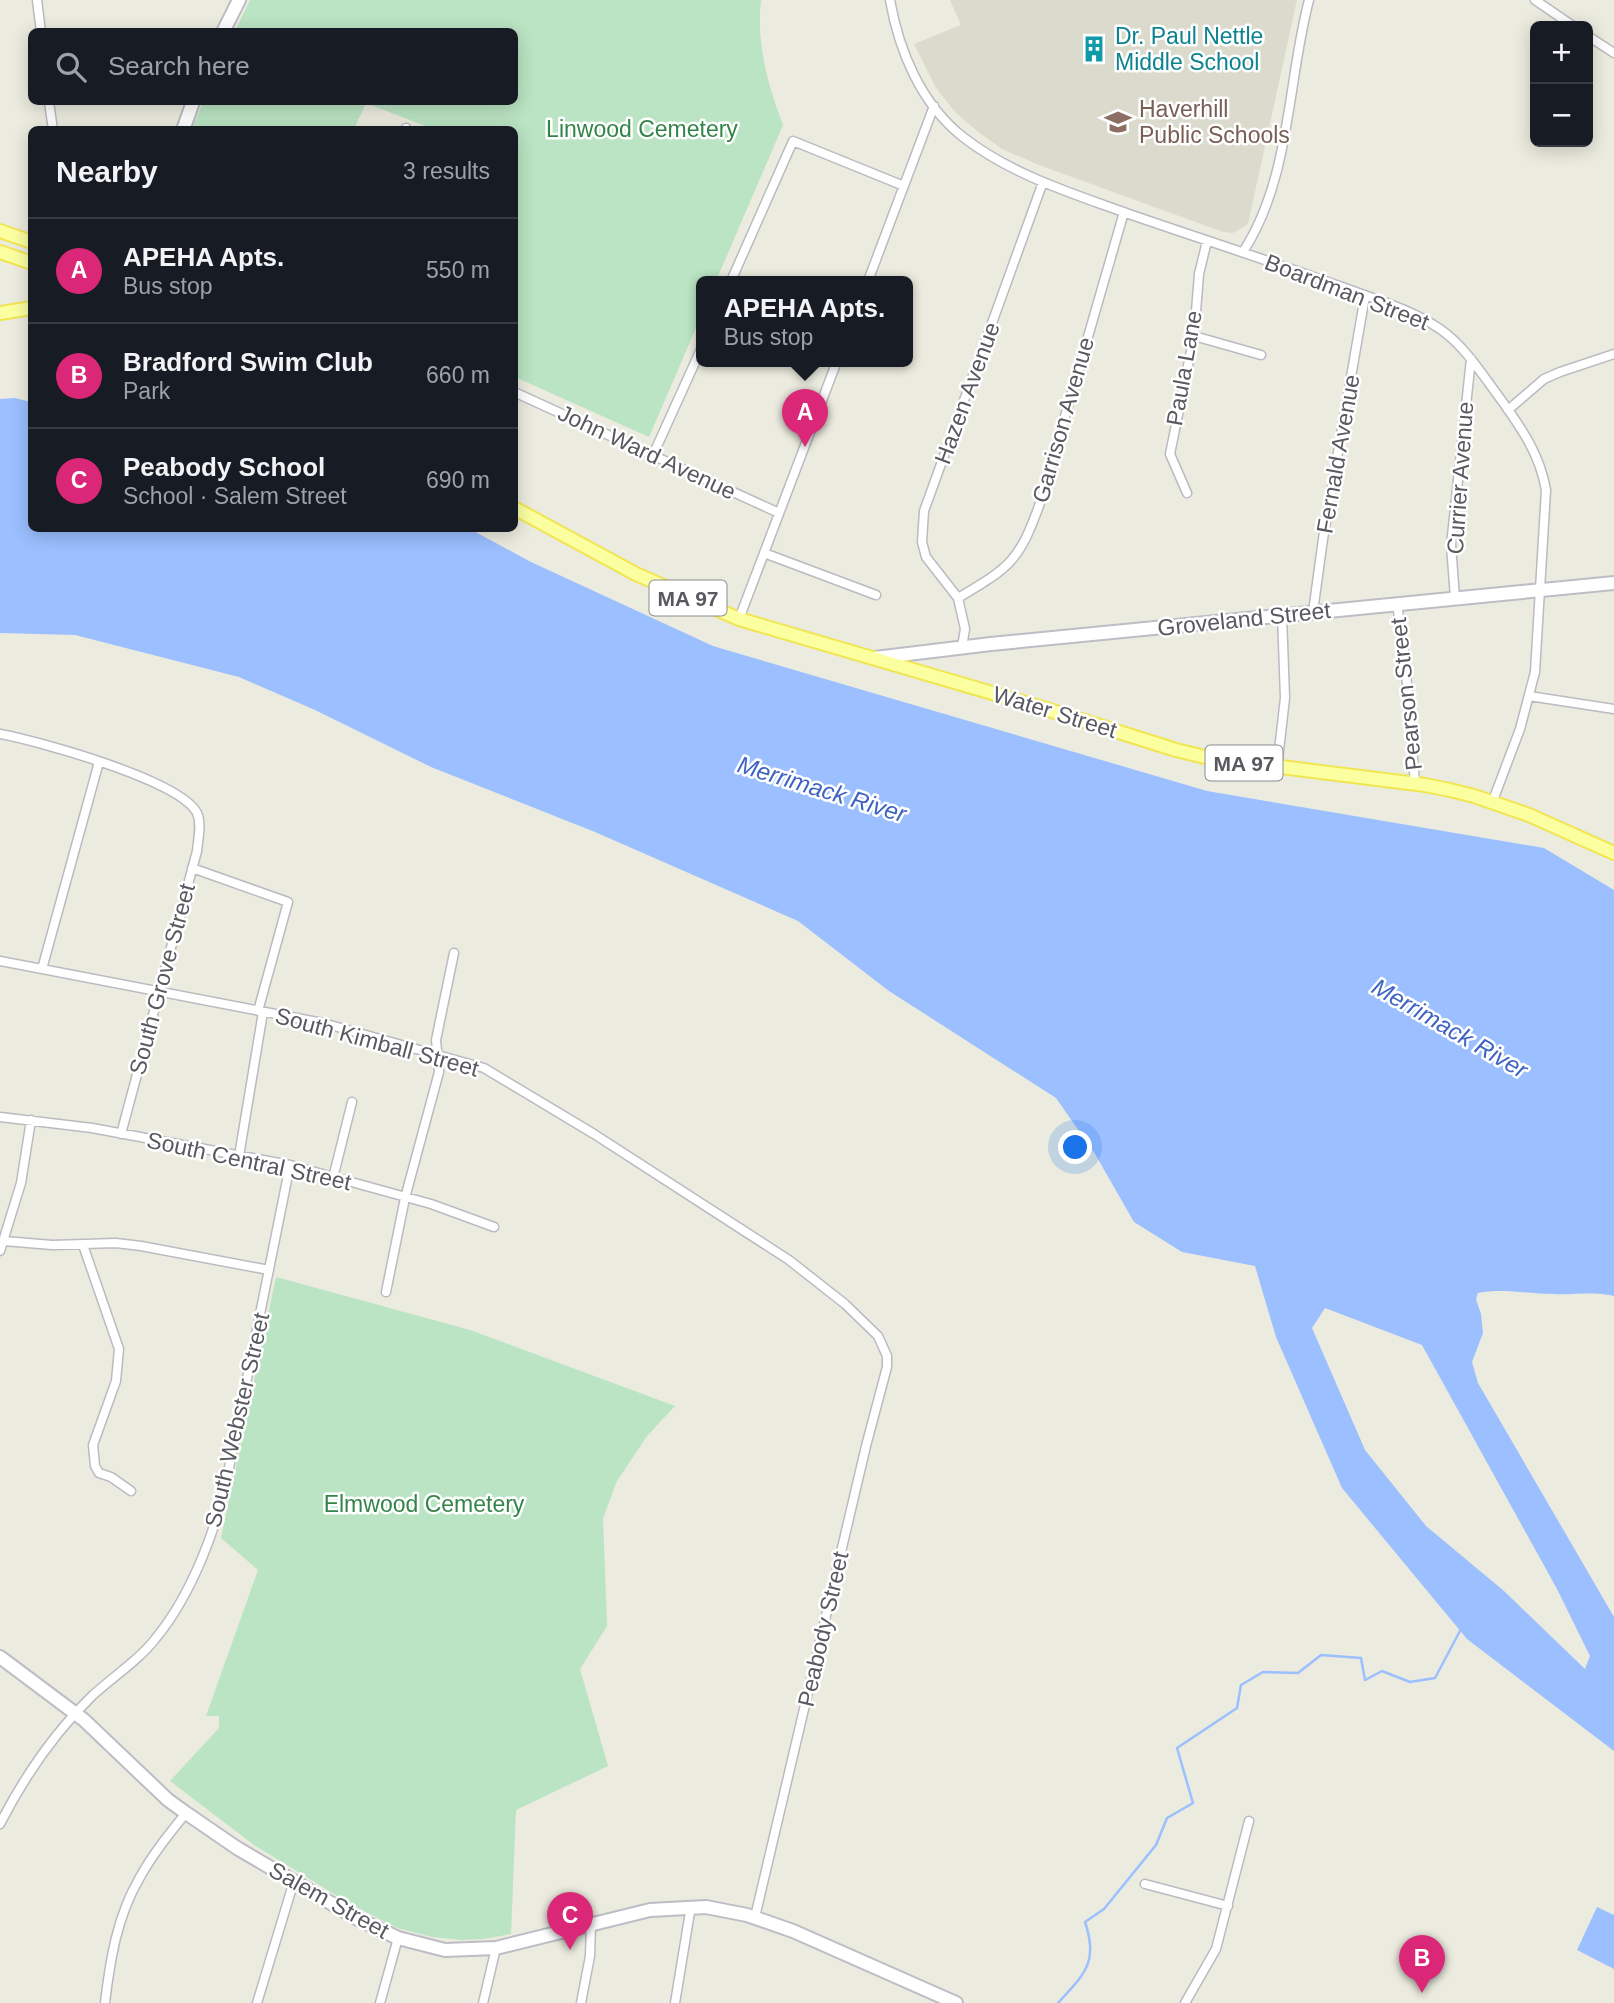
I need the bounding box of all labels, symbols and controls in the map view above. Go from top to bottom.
map controls [1530,21,1593,147]
button: + [1530,21,1593,84]
place label: Dr. Paul Nettle Middle School [1115,23,1263,75]
search box [28,28,518,105]
building icon: Dr. Paul Nettle Middle School [1079,34,1109,64]
icon: search [52,48,90,86]
text: Search here [108,51,250,81]
button: − [1530,84,1593,147]
place label: Haverhill Public Schools [1139,96,1290,148]
school or university icon: Haverhill Public Schools [1103,107,1133,137]
park label: Linwood Cemetery [546,116,738,142]
text: Nearby [56,155,158,188]
text: 3 results [403,158,490,184]
text: APEHA Apts. [123,242,284,272]
street label: Boardman Street [1261,249,1433,336]
text: A [71,257,87,283]
text: 550 m [426,257,490,283]
text: Bus stop [123,273,213,299]
popup [696,276,913,367]
text: APEHA Apts. [724,293,885,323]
street label: Paula Lane [1161,308,1207,428]
street label: Hazen Avenue [929,318,1005,468]
text: Bus stop [724,324,813,350]
street label: Garrison Avenue [1027,334,1099,506]
text: Bradford Swim Club [123,347,373,377]
text: B [71,362,87,388]
text: 660 m [426,362,490,388]
street label: Fernald Avenue [1311,373,1365,535]
text: Park [123,378,170,404]
pin: A [782,389,828,447]
street label: John Ward Avenue [554,399,740,505]
street label: Currier Avenue [1442,401,1478,555]
text: Peabody School [123,452,325,482]
text: C [71,467,87,493]
text: 690 m [426,467,490,493]
text: School · Salem Street [123,483,347,509]
road number: MA 97 [650,580,726,616]
street label: Groveland Street [1156,597,1332,641]
street label: Pearson Street [1385,616,1427,772]
street label: Water Street [990,681,1121,743]
road number: MA 97 [1206,746,1282,780]
water label: Merrimack River [735,751,910,828]
street label: South Grove Street [124,880,200,1077]
water label: Merrimack River [1368,973,1533,1084]
street label: South Kimball Street [272,1002,482,1082]
street label: South Central Street [144,1127,354,1196]
your location [1058,1130,1092,1164]
street label: South Webster Street [200,1310,274,1530]
park label: Elmwood Cemetery [324,1491,525,1517]
street label: Peabody Street [792,1548,854,1709]
street label: Salem Street [265,1856,394,1944]
pin: C [547,1892,593,1950]
pin: B [1399,1935,1445,1993]

